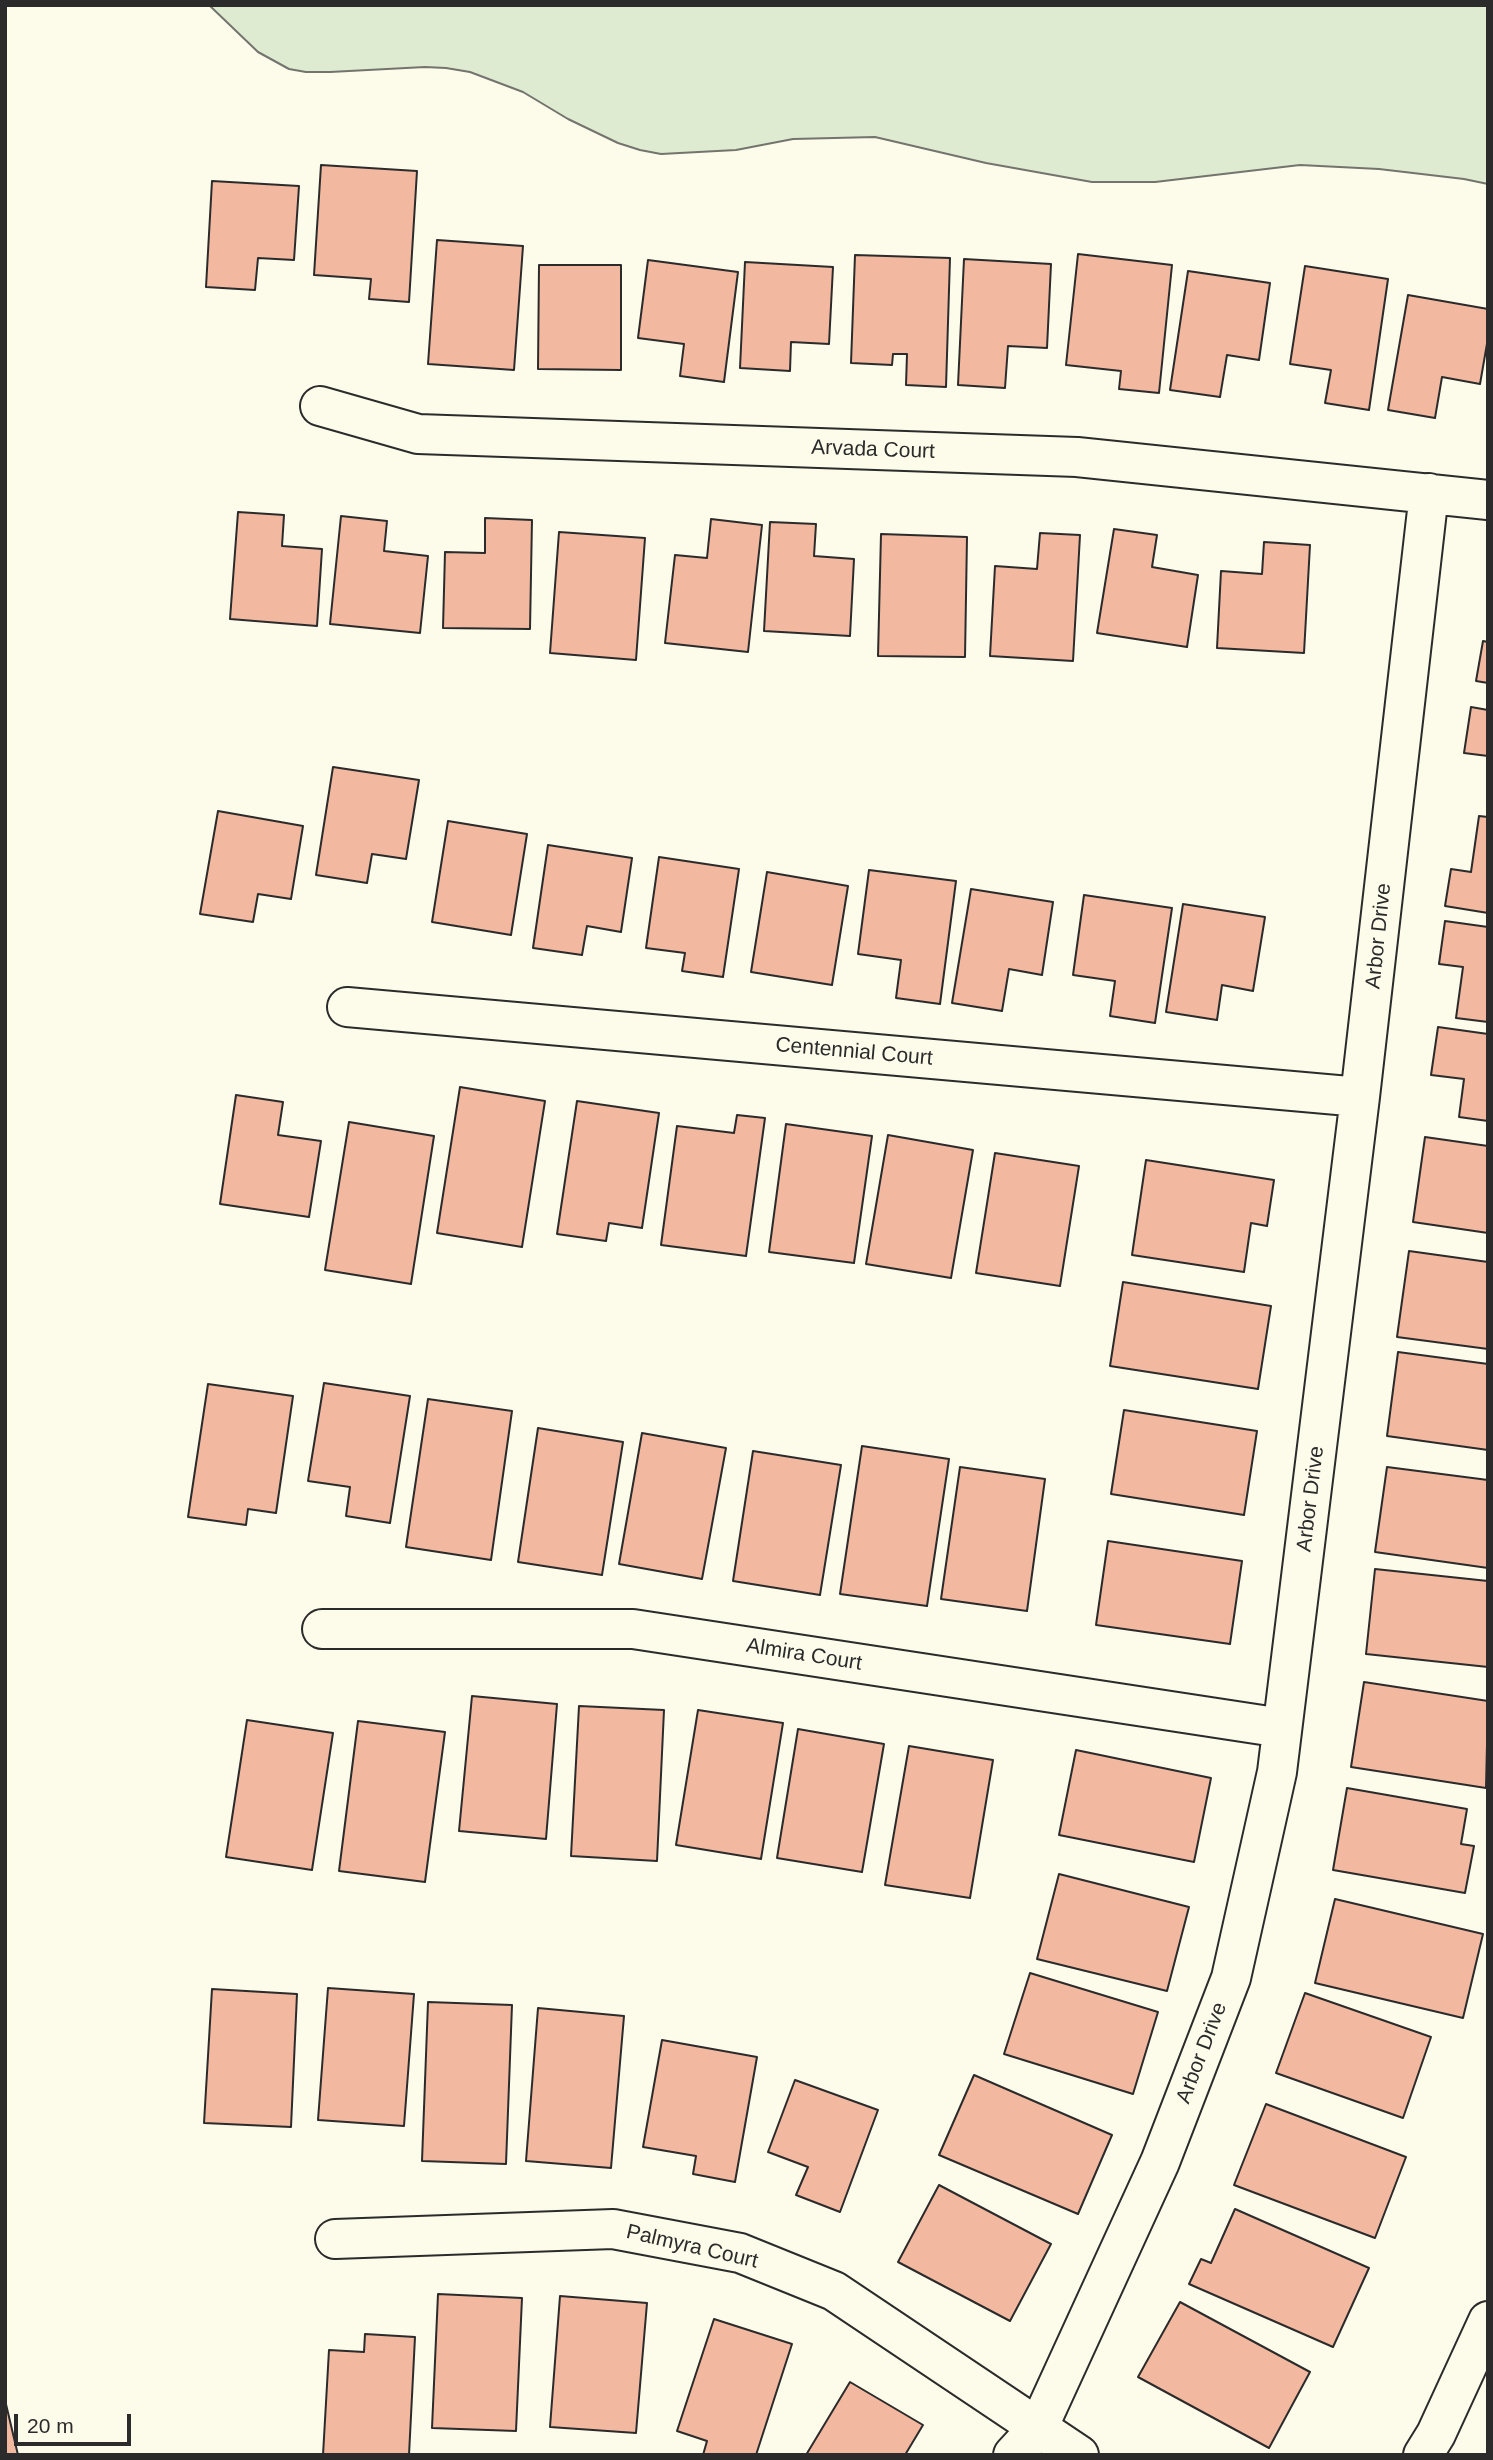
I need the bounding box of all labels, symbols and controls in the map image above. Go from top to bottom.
street label: Arvada Court [811,435,935,465]
street label: Arbor Drive [1361,882,1397,990]
street label: Centennial Court [774,1033,934,1071]
street label: Arbor Drive [1292,1445,1330,1553]
street label: Almira Court [744,1633,864,1677]
street label: Arbor Drive [1171,1999,1233,2107]
street label: Palmyra Court [624,2220,760,2274]
scale bar [18,2400,135,2444]
text: 20 m [27,2414,74,2437]

